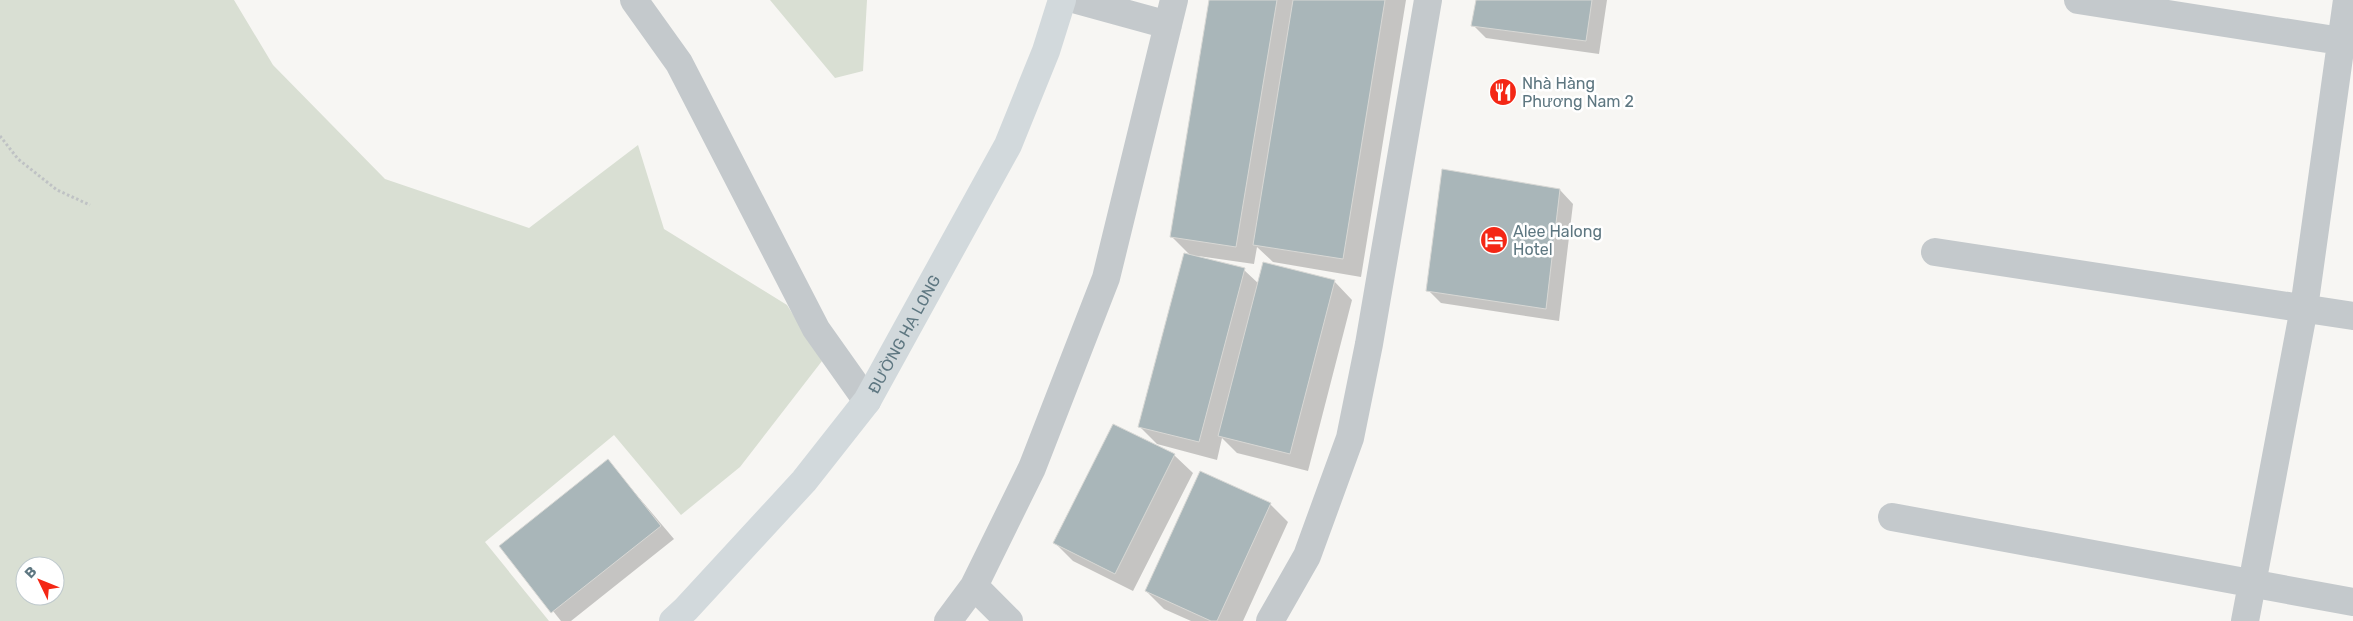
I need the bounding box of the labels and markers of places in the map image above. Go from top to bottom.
place label: Nhà Hàng Phương Nam 2 [1522,74,1634,111]
restaurant icon: Nhà Hàng Phương Nam 2 [1488,77,1518,107]
place label: Alee Halong Hotel [1513,222,1602,259]
hotel icon: Alee Halong Hotel [1479,225,1509,255]

